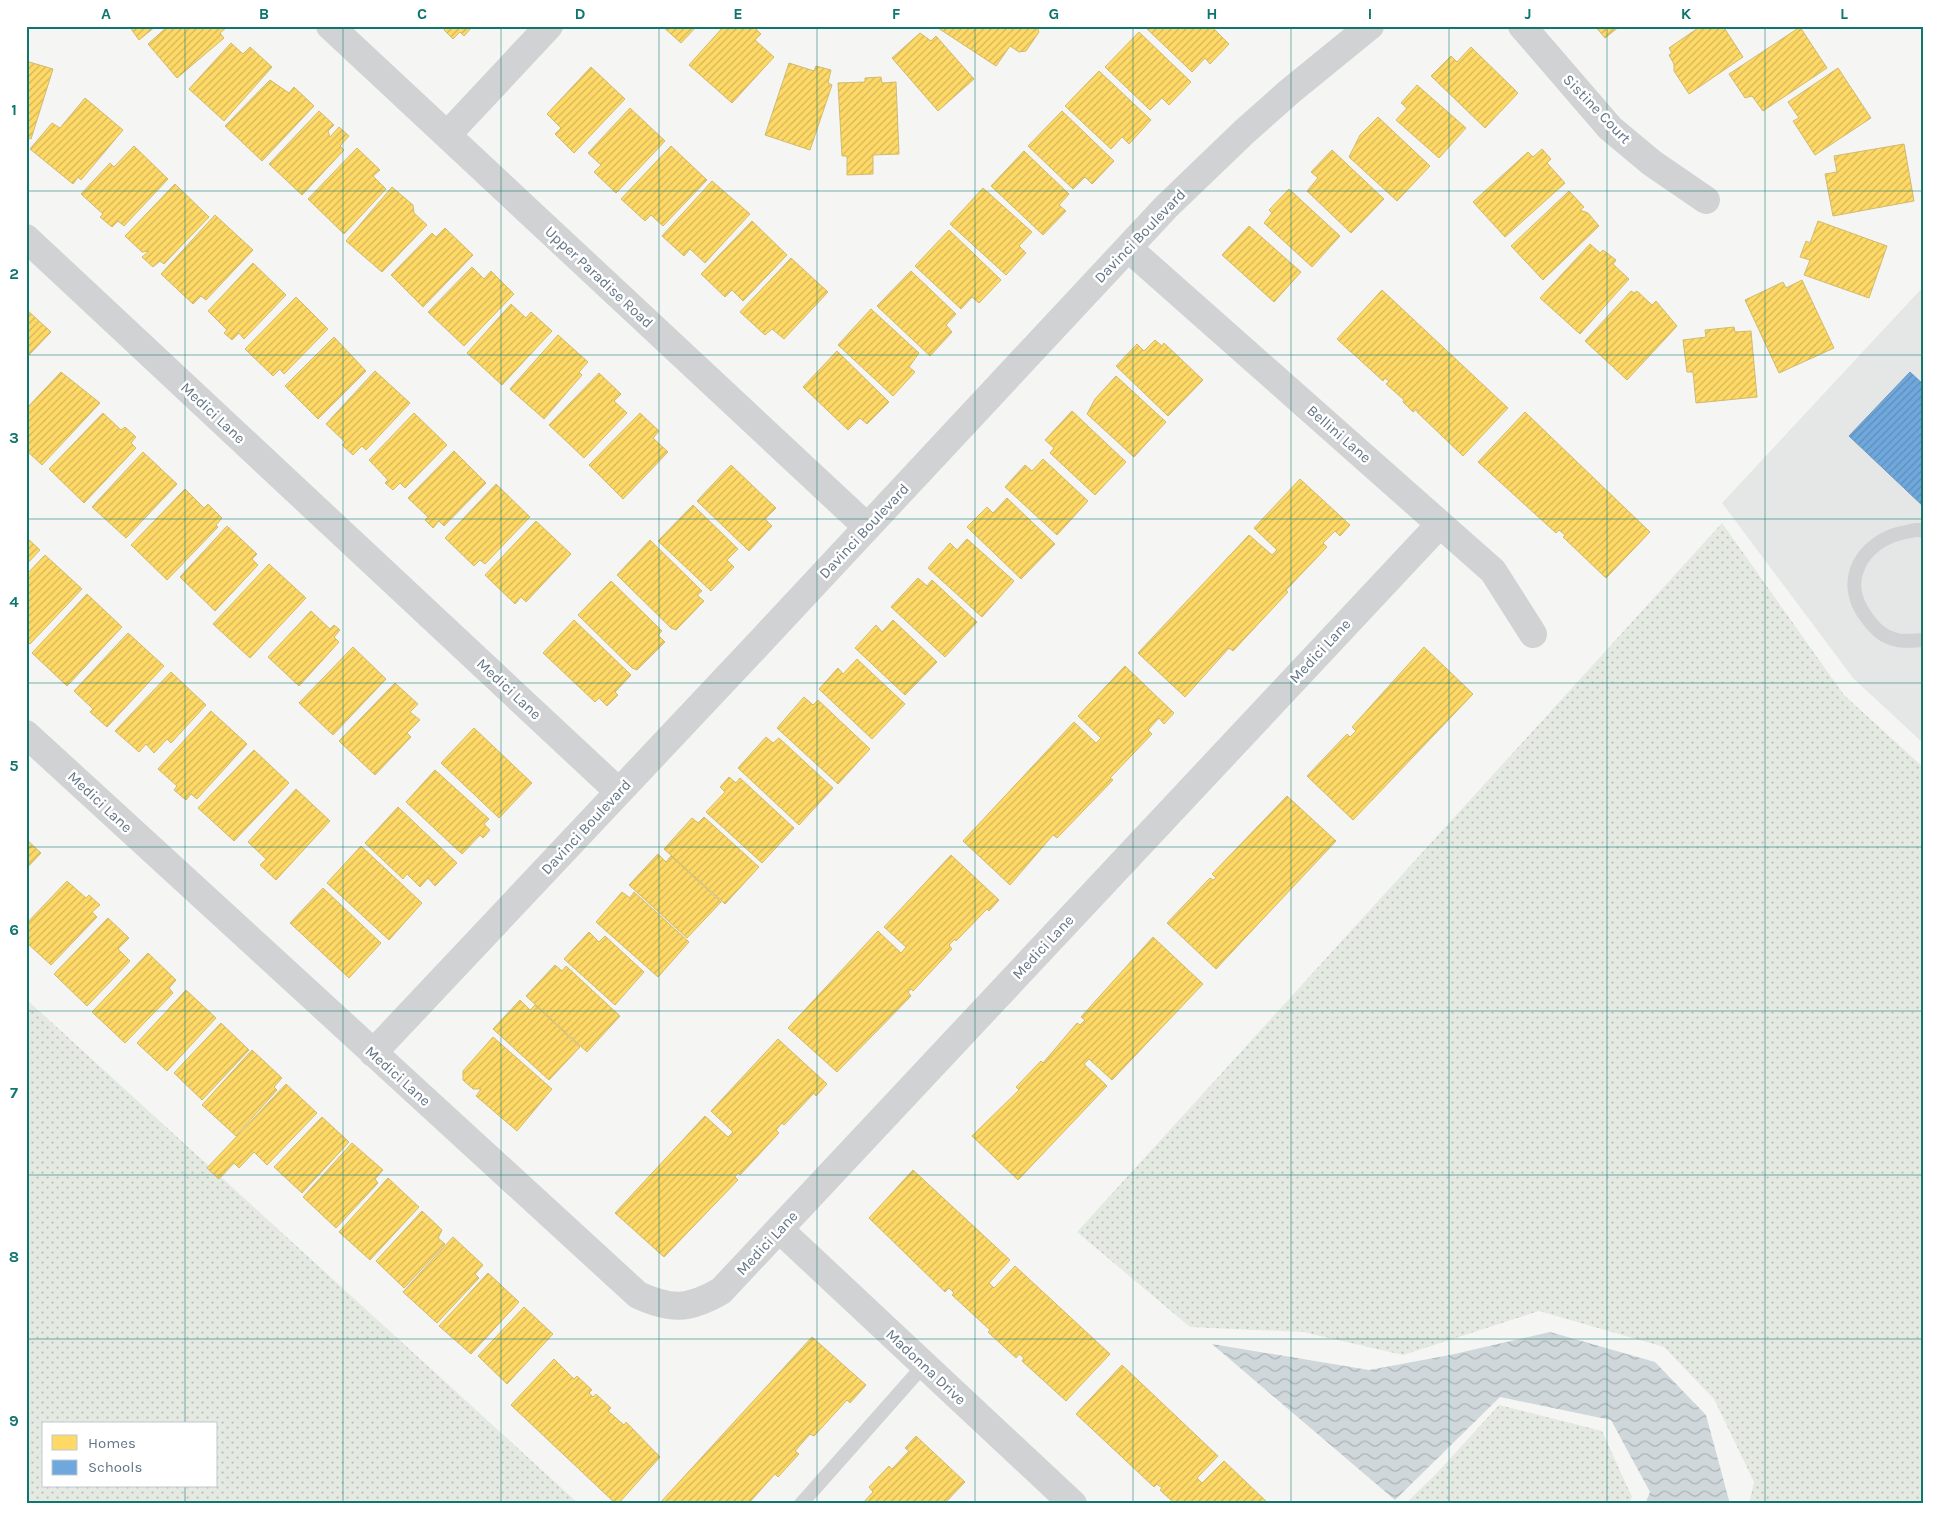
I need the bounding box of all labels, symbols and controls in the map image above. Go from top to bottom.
text: A [101,4,111,23]
text: B [259,4,269,23]
text: C [417,4,427,23]
text: D [575,4,586,23]
text: E [733,4,743,23]
text: F [892,4,901,23]
text: G [1049,4,1059,23]
text: H [1206,4,1218,23]
text: I [1368,4,1372,23]
text: J [1524,4,1532,23]
text: K [1681,4,1692,23]
text: L [1840,4,1848,23]
street label: Sistine Court [1559,71,1635,148]
text: 1 [11,100,17,119]
street label: Davinci Boulevard [1091,185,1189,287]
street label: Upper Paradise Road [541,222,657,332]
text: 2 [9,264,19,283]
street label: Medici Lane [177,379,249,447]
street label: Bellini Lane [1303,401,1375,467]
text: 3 [9,428,19,447]
street label: Davinci Boulevard [815,480,913,582]
text: 4 [9,592,19,611]
street label: Medici Lane [1286,615,1354,687]
street label: Medici Lane [473,655,545,723]
text: 5 [9,756,19,775]
street label: Medici Lane [64,768,136,836]
street label: Davinci Boulevard [537,776,635,878]
street label: Medici Lane [1009,911,1077,983]
text: 6 [9,920,19,939]
street label: Medici Lane [362,1042,434,1110]
text: 7 [10,1083,18,1102]
street label: Medici Lane [733,1207,801,1279]
text: 8 [9,1247,19,1266]
street label: Madonna Drive [882,1325,970,1409]
text: 9 [9,1411,19,1430]
legend [42,1422,218,1488]
text: Homes [88,1434,136,1452]
text: Schools [88,1458,142,1476]

